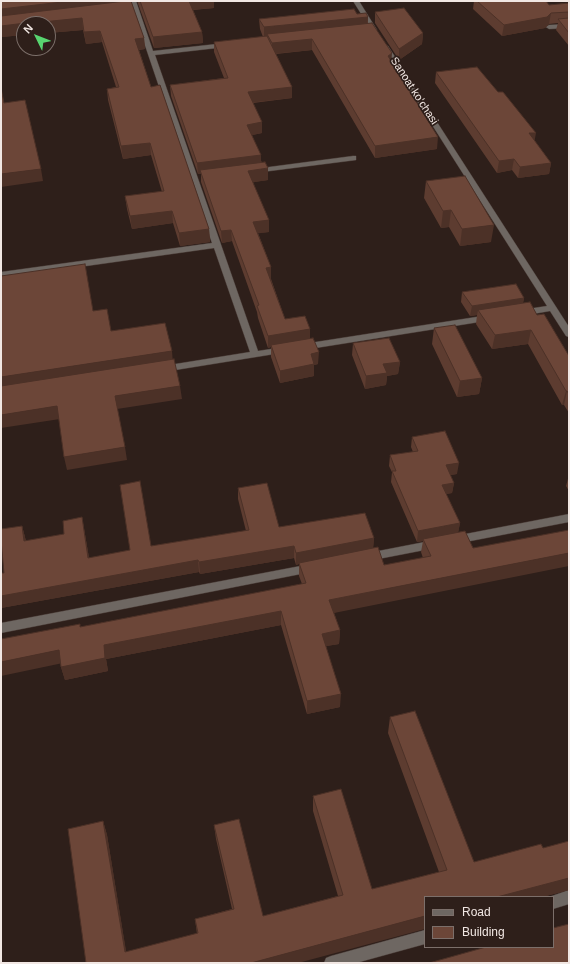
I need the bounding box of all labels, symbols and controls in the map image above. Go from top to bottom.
north arrow [16,16,56,56]
text: N [21,22,35,36]
street label: Sanoat koʻchasi [387,55,441,127]
legend [424,896,554,948]
text: Road [462,905,491,919]
text: Building [462,925,505,939]

